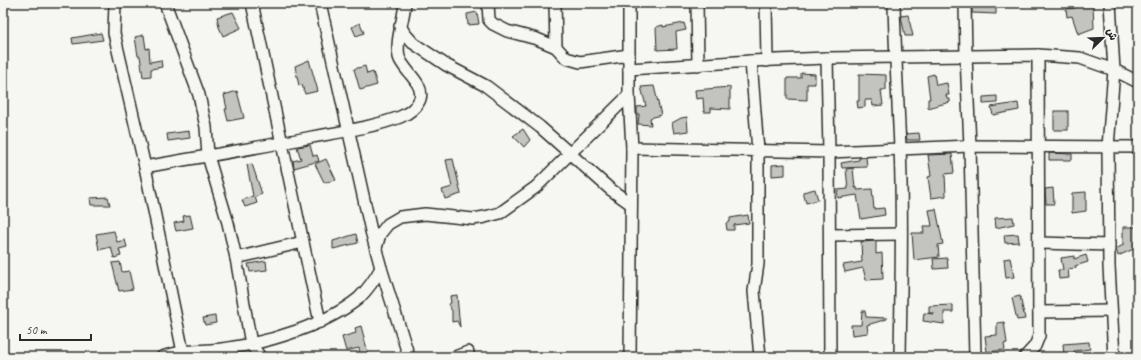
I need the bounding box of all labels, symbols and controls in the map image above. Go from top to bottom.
north arrow [1083,18,1123,58]
text: ش [1103,26,1121,42]
scale bar [20,316,91,342]
text: 50 m [26,322,48,338]

